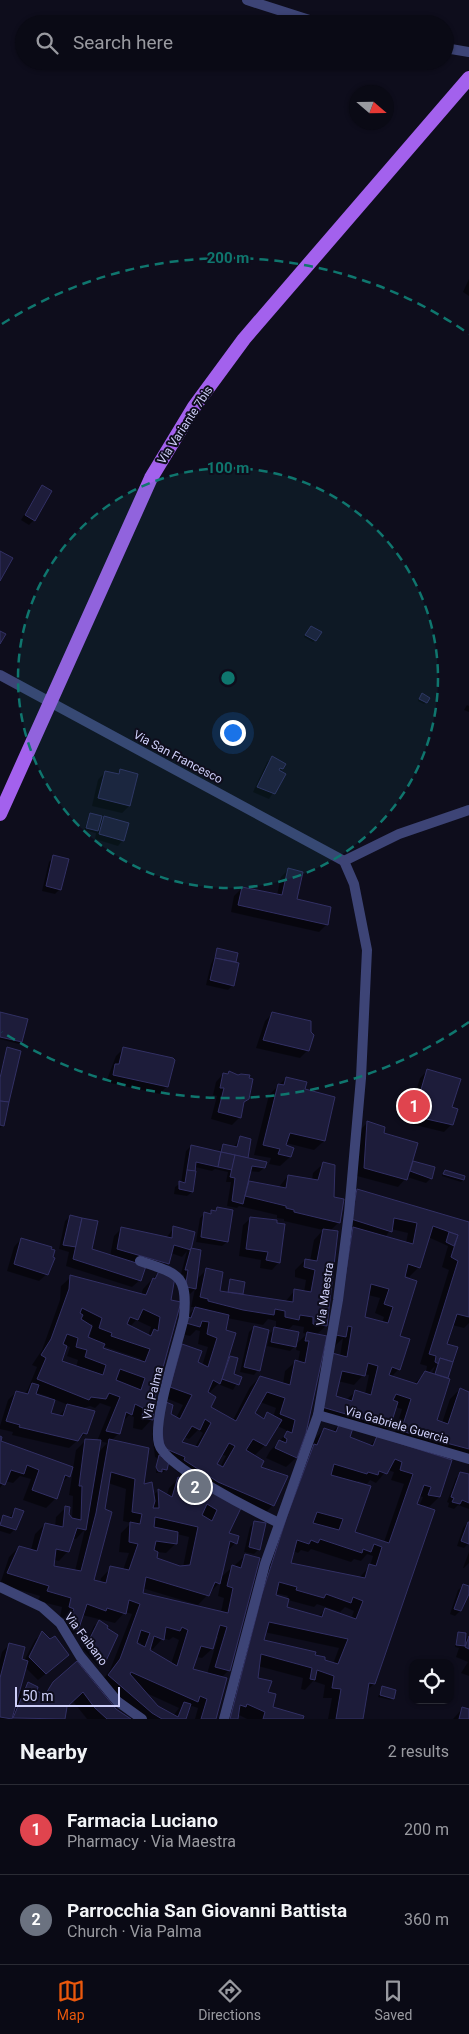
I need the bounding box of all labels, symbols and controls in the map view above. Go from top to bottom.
search box [15,15,454,70]
icon: search [33,29,61,57]
text: Search here [73,31,173,54]
north arrow [349,85,394,130]
text: 200 m [207,249,249,267]
street label: Via Variante 7bis [155,383,215,467]
text: 100 m [207,459,249,477]
centre of rings [219,669,237,687]
your location [220,720,246,746]
street label: Via San Francesco [131,728,225,786]
pin: 1 [398,1087,430,1125]
street label: Via Maestra [314,1261,336,1327]
street label: Via Palma [140,1365,166,1421]
street label: Via Gabriele Guercia [343,1403,451,1447]
pin: 2 [179,1468,211,1506]
street label: Via Faibano [62,1610,111,1668]
map controls [409,1659,454,1704]
button: locate [409,1659,454,1704]
scale bar [15,1684,120,1707]
text: 50 m [22,1688,54,1704]
text: Nearby [20,1740,87,1764]
text: 2 results [388,1742,449,1761]
text: Farmacia Luciano [67,1809,218,1832]
text: 1 [31,1820,41,1839]
text: 200 m [404,1820,449,1839]
text: Pharmacy · Via Maestra [67,1832,236,1851]
text: Parrocchia San Giovanni Battista [67,1899,347,1922]
text: 2 [31,1910,41,1929]
text: 360 m [404,1910,449,1929]
text: Church · Via Palma [67,1922,202,1941]
tab: Map [57,1977,85,2023]
tab: Directions [198,1977,261,2023]
tab: Saved [374,1977,412,2023]

